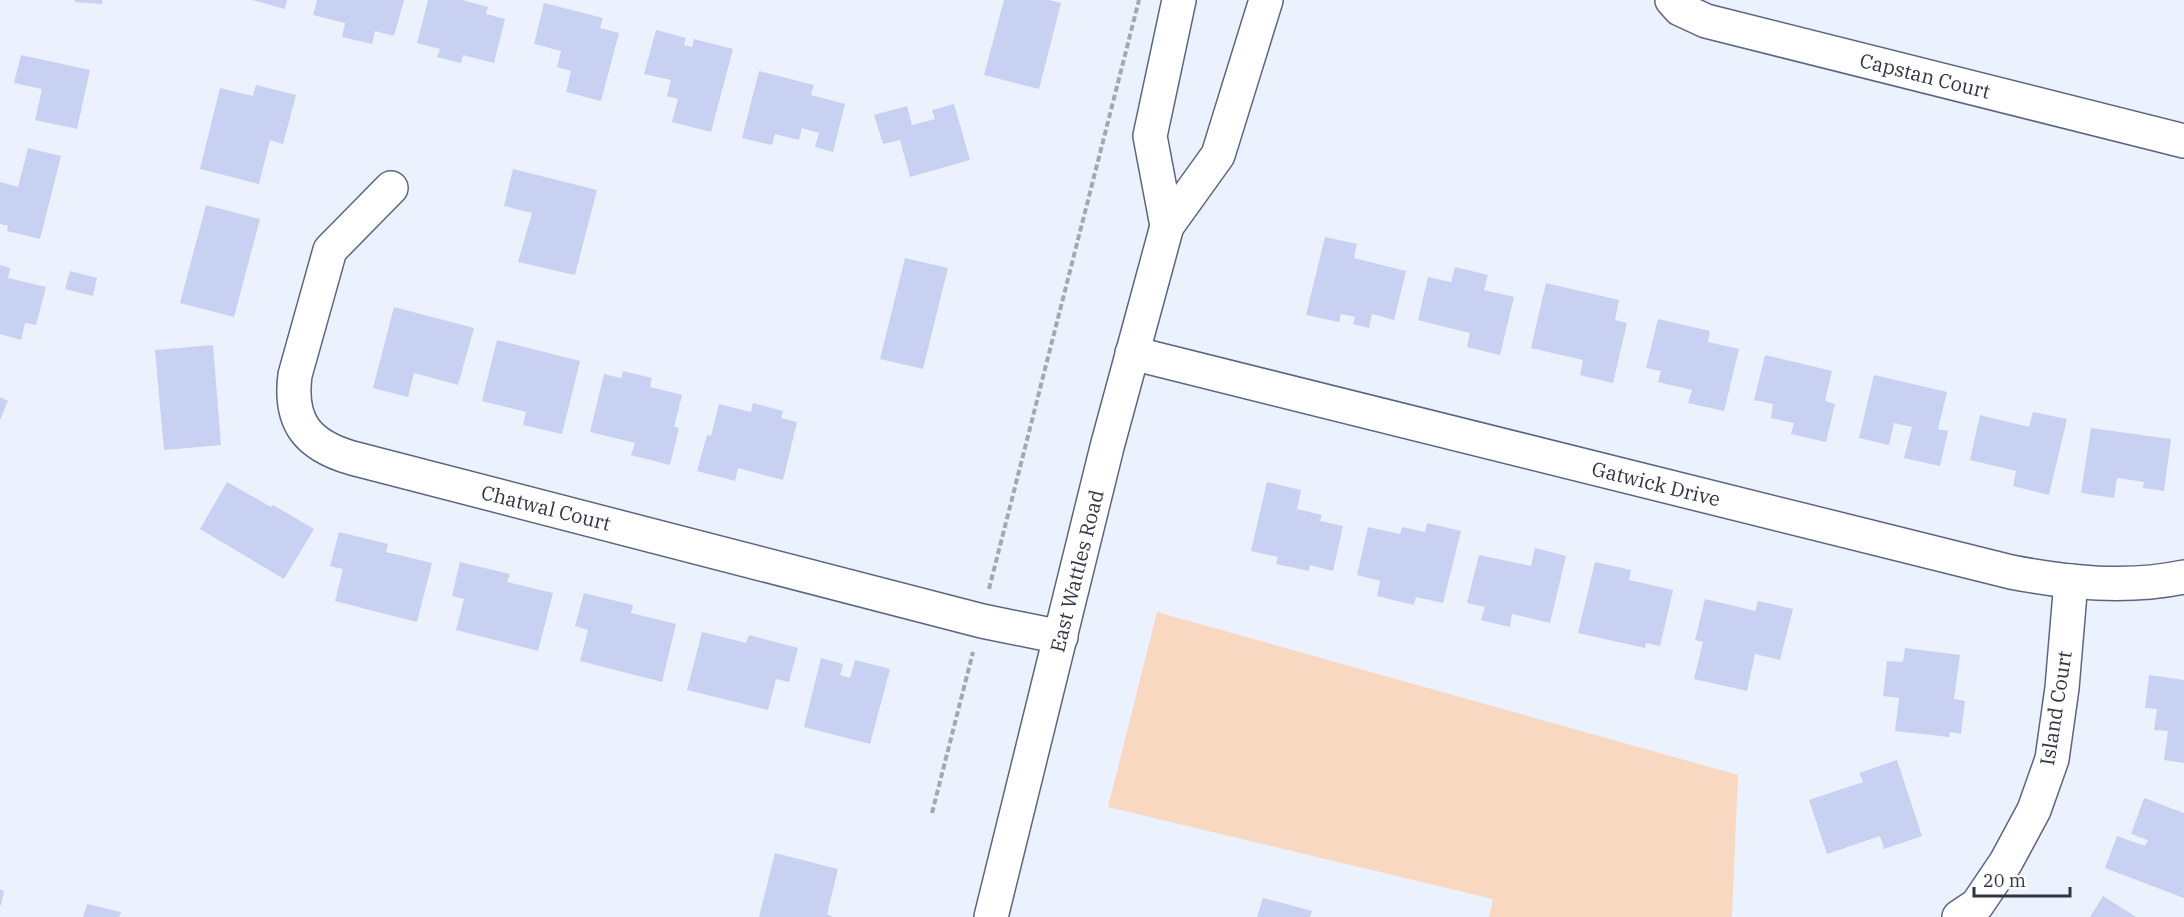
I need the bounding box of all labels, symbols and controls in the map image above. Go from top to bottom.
street label: Capstan Court [1857,46,1993,105]
street label: Gatwick Drive [1589,455,1723,513]
street label: Chatwal Court [478,478,614,537]
street label: East Wattles Road [1043,487,1110,655]
street label: Island Court [2033,649,2078,767]
scale bar [1974,860,2070,898]
text: 20 m [1983,869,2026,892]

